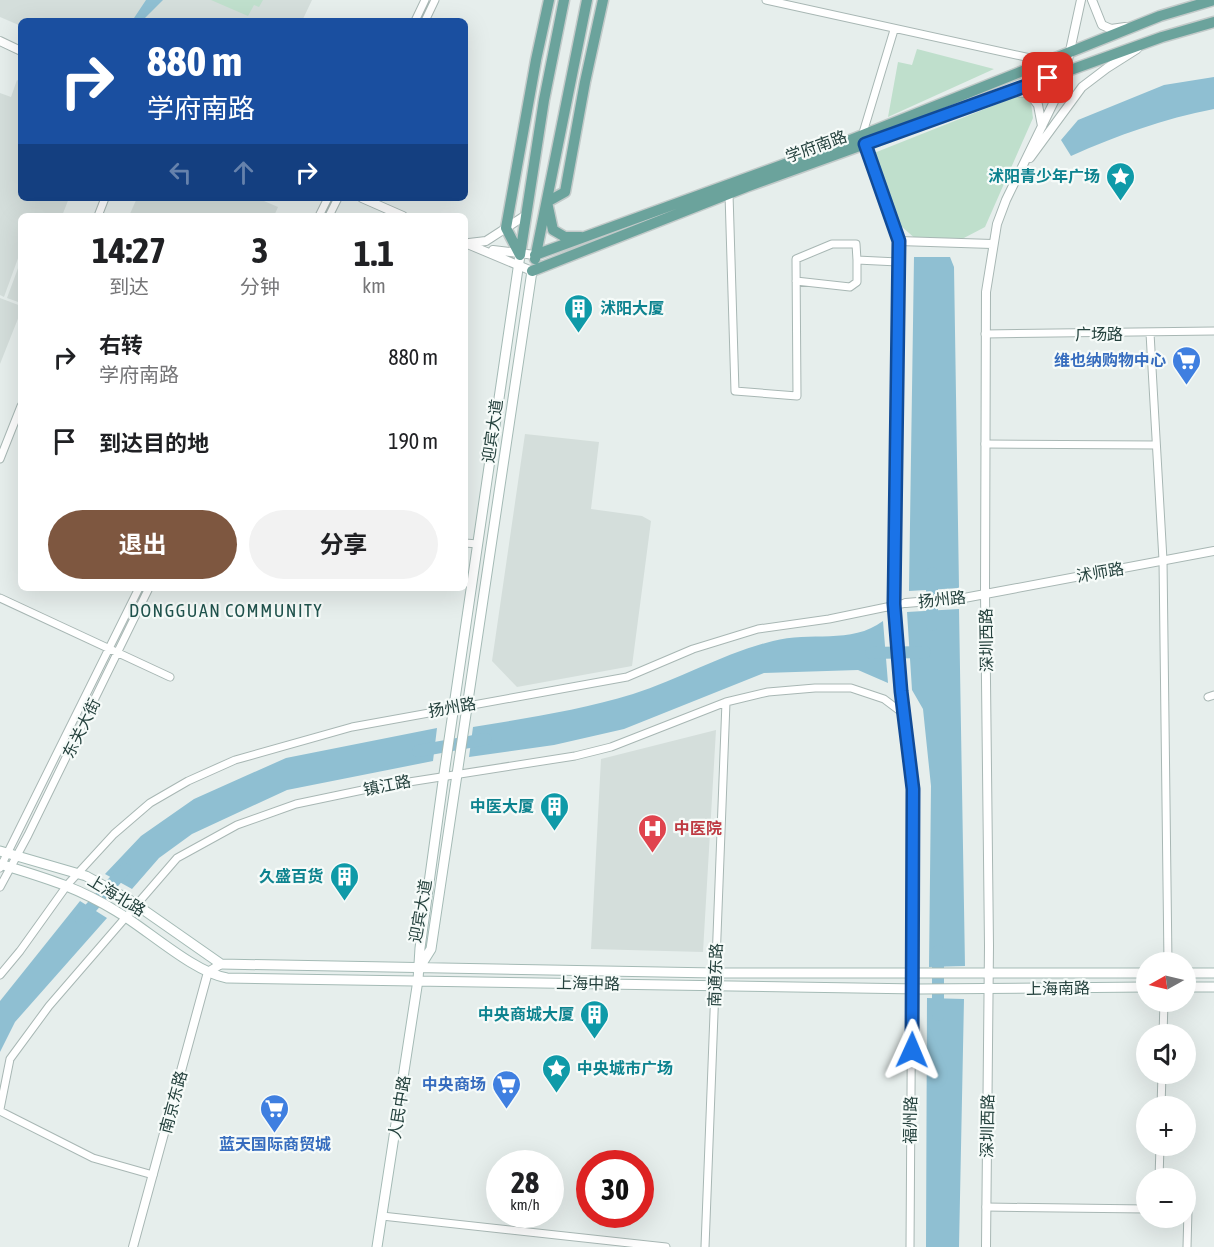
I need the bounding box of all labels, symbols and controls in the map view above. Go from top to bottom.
text: 880 m [147,37,242,85]
icon: right [48,42,126,120]
pin [1022,52,1073,103]
icon: arrive [1031,61,1064,94]
text: 学府南路 [147,93,255,124]
street label: 学府南路 [783,127,849,165]
icon: left [164,156,197,189]
icon: ahead [227,156,260,189]
icon: right [290,156,323,189]
place icon: 沭阳青少年广场 [1105,160,1137,202]
place label: 沭阳青少年广场 [988,167,1100,185]
text: 14:27 [92,229,166,271]
text: 3 [251,229,268,271]
text: 1.1 [354,232,394,274]
text: km [362,274,386,297]
text: 到达 [109,275,149,298]
text: 分钟 [240,275,280,298]
building icon: 沭阳大厦 [563,292,595,334]
place label: 沭阳大厦 [600,299,664,317]
street label: 广场路 [1075,325,1123,343]
text: 右转 [99,332,143,358]
icon: right [48,341,81,374]
text: 880 m [388,344,438,370]
supermarket icon: 维也纳购物中心 [1171,344,1203,386]
place label: 维也纳购物中心 [1054,351,1166,369]
text: 学府南路 [99,363,179,386]
street label: 迎宾大道 [479,398,505,464]
icon: arrive [48,425,81,458]
text: 190 m [388,428,438,454]
text: 到达目的地 [99,430,209,456]
button: 退出 [48,510,237,579]
button: 分享 [249,510,438,579]
street label: 沭师路 [1075,559,1125,585]
street label: 扬州路 [917,588,967,610]
district label: DONGGUAN COMMUNITY [129,600,323,621]
street label: 深圳西路 [976,608,996,672]
street label: 扬州路 [427,694,477,720]
street label: 东关大街 [59,695,103,761]
street label: 镇江路 [362,772,412,798]
building icon: 中医大厦 [539,790,571,832]
place label: 中医大厦 [470,797,534,815]
hospital icon: 中医院 [637,812,669,854]
place label: 中医院 [674,819,722,837]
building icon: 久盛百货 [328,860,360,902]
place label: 久盛百货 [259,867,323,885]
street label: 上海北路 [85,871,149,919]
street label: 迎宾大道 [406,878,434,944]
street label: 南通东路 [705,943,725,1007]
north arrow [1136,952,1196,1012]
map controls [1136,952,1196,1228]
street label: 上海中路 [556,973,620,993]
street label: 上海南路 [1026,978,1090,998]
building icon: 中央商城大厦 [579,998,611,1040]
place label: 中央商城大厦 [478,1005,574,1023]
position arrow [880,1018,944,1082]
button: sound [1136,1024,1196,1084]
place icon: 中央城市广场 [540,1052,572,1094]
place label: 中央城市广场 [577,1059,673,1077]
supermarket icon: 中央商场 [491,1068,523,1110]
street label: 南京东路 [156,1069,190,1135]
street label: 人民中路 [385,1074,413,1140]
place label: 中央商场 [422,1075,486,1093]
supermarket icon: 蓝天国际商贸城 [259,1092,291,1134]
street label: 深圳西路 [977,1094,997,1158]
street label: 福州路 [901,1096,919,1144]
button: + [1136,1096,1196,1156]
place label: 蓝天国际商贸城 [219,1135,331,1153]
speed limit sign: 30 [576,1150,654,1228]
text: 28 [511,1165,539,1199]
button: − [1136,1168,1196,1228]
text: km/h [510,1196,540,1213]

